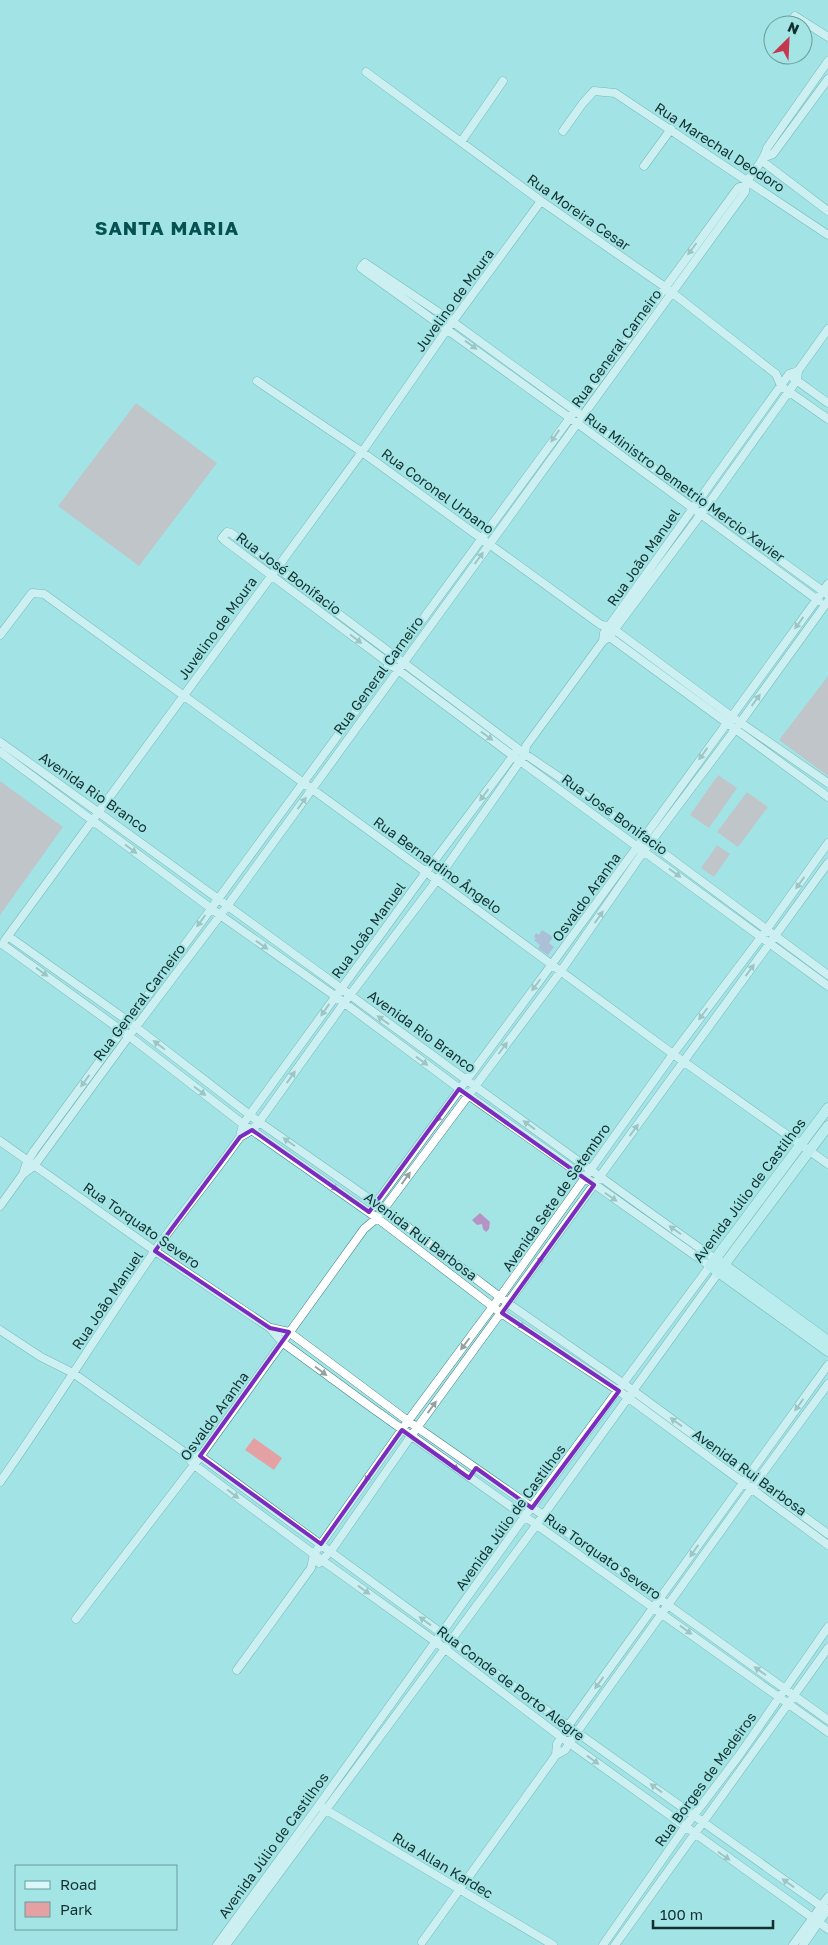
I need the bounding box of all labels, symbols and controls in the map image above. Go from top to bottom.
north arrow [763,15,813,65]
text: N [785,18,802,38]
street label: Rua Marechal Deodoro [652,99,788,195]
street label: Rua Moreira Cesar [524,170,634,254]
district label: SANTA MARIA [95,216,239,239]
one-way arrow [687,242,698,255]
street label: Juvelino de Moura [411,245,497,355]
street label: Rua General Carneiro [567,286,665,410]
one-way arrow [464,340,478,350]
street label: Rua Ministro Demetrio Mercio Xavier [582,409,789,566]
one-way arrow [550,429,560,443]
street label: Rua Coronel Urbano [379,445,497,537]
street label: Rua João Manuel [603,505,683,609]
street label: Rua José Bonifacio [233,528,345,618]
one-way arrow [474,551,484,564]
street label: Juvelino de Moura [174,573,260,683]
street label: Rua General Carneiro [329,613,427,737]
one-way arrow [794,616,804,630]
one-way arrow [350,633,363,644]
one-way arrow [751,694,761,707]
one-way arrow [480,731,494,741]
one-way arrow [698,747,708,761]
street label: Avenida Rio Branco [36,748,152,836]
street label: Rua José Bonifacio [559,770,671,858]
one-way arrow [478,788,489,801]
one-way arrow [297,796,307,810]
street label: Rua Bernardino Ângelo [371,813,505,917]
one-way arrow [124,843,137,854]
street label: Osvaldo Aranha [548,849,624,945]
one-way arrow [668,868,681,878]
one-way arrow [795,876,805,890]
street label: Rua João Manuel [327,879,409,981]
one-way arrow [594,910,604,924]
one-way arrow [196,914,206,928]
street label: Rua General Carneiro [89,940,189,1064]
one-way arrow [255,940,269,950]
one-way arrow [745,963,755,977]
one-way arrow [35,967,48,978]
one-way arrow [531,978,542,991]
street label: Avenida Rio Branco [365,986,479,1076]
one-way arrow [320,1003,330,1017]
one-way arrow [698,1007,709,1020]
one-way arrow [376,1015,390,1025]
one-way arrow [152,1040,166,1050]
one-way arrow [498,1042,509,1055]
one-way arrow [415,1056,429,1066]
one-way arrow [286,1070,296,1084]
one-way arrow [80,1074,90,1088]
one-way arrow [193,1085,206,1096]
one-way arrow [434,1109,445,1122]
street label: Avenida Júlio de Castilhos [689,1114,809,1266]
street label: Avenida Sete de Setembro [498,1120,614,1274]
one-way arrow [523,1120,536,1131]
one-way arrow [629,1123,639,1137]
one-way arrow [282,1137,296,1147]
one-way arrow [401,1172,411,1185]
street label: Rua Torquato Severo [80,1178,204,1272]
one-way arrow [325,1181,339,1191]
street label: Avenida Rui Barbosa [361,1188,481,1284]
one-way arrow [604,1192,618,1202]
one-way arrow [669,1225,682,1235]
street label: Rua João Manuel [68,1248,146,1352]
one-way arrow [534,1255,544,1269]
one-way arrow [512,1319,525,1329]
one-way arrow [460,1337,470,1351]
one-way arrow [315,1366,328,1376]
street label: Osvaldo Aranha [176,1368,252,1464]
one-way arrow [794,1398,805,1411]
one-way arrow [427,1401,438,1414]
one-way arrow [669,1417,683,1427]
street label: Avenida Rui Barbosa [690,1425,810,1519]
street label: Avenida Júlio de Castilhos [451,1441,569,1593]
one-way arrow [446,1461,459,1472]
one-way arrow [364,1469,374,1482]
one-way arrow [226,1489,240,1499]
street label: Rua Torquato Severo [541,1509,665,1603]
one-way arrow [689,1544,699,1558]
one-way arrow [357,1585,371,1595]
one-way arrow [419,1615,432,1626]
street label: Rua Conde de Porto Alegre [434,1622,588,1744]
one-way arrow [679,1625,693,1635]
one-way arrow [754,1666,767,1676]
one-way arrow [594,1676,604,1690]
street label: Rua Borges de Medeiros [651,1709,759,1849]
one-way arrow [586,1755,600,1765]
street label: Avenida Júlio de Castilhos [214,1769,332,1921]
one-way arrow [649,1783,663,1793]
street label: Rua Allan Kardec [390,1828,497,1902]
one-way arrow [717,1851,731,1861]
legend [15,1865,178,1930]
text: Road [60,1875,97,1893]
one-way arrow [781,1878,795,1888]
scale bar [653,1898,773,1930]
text: Park [60,1900,93,1918]
text: 100 m [660,1905,703,1923]

